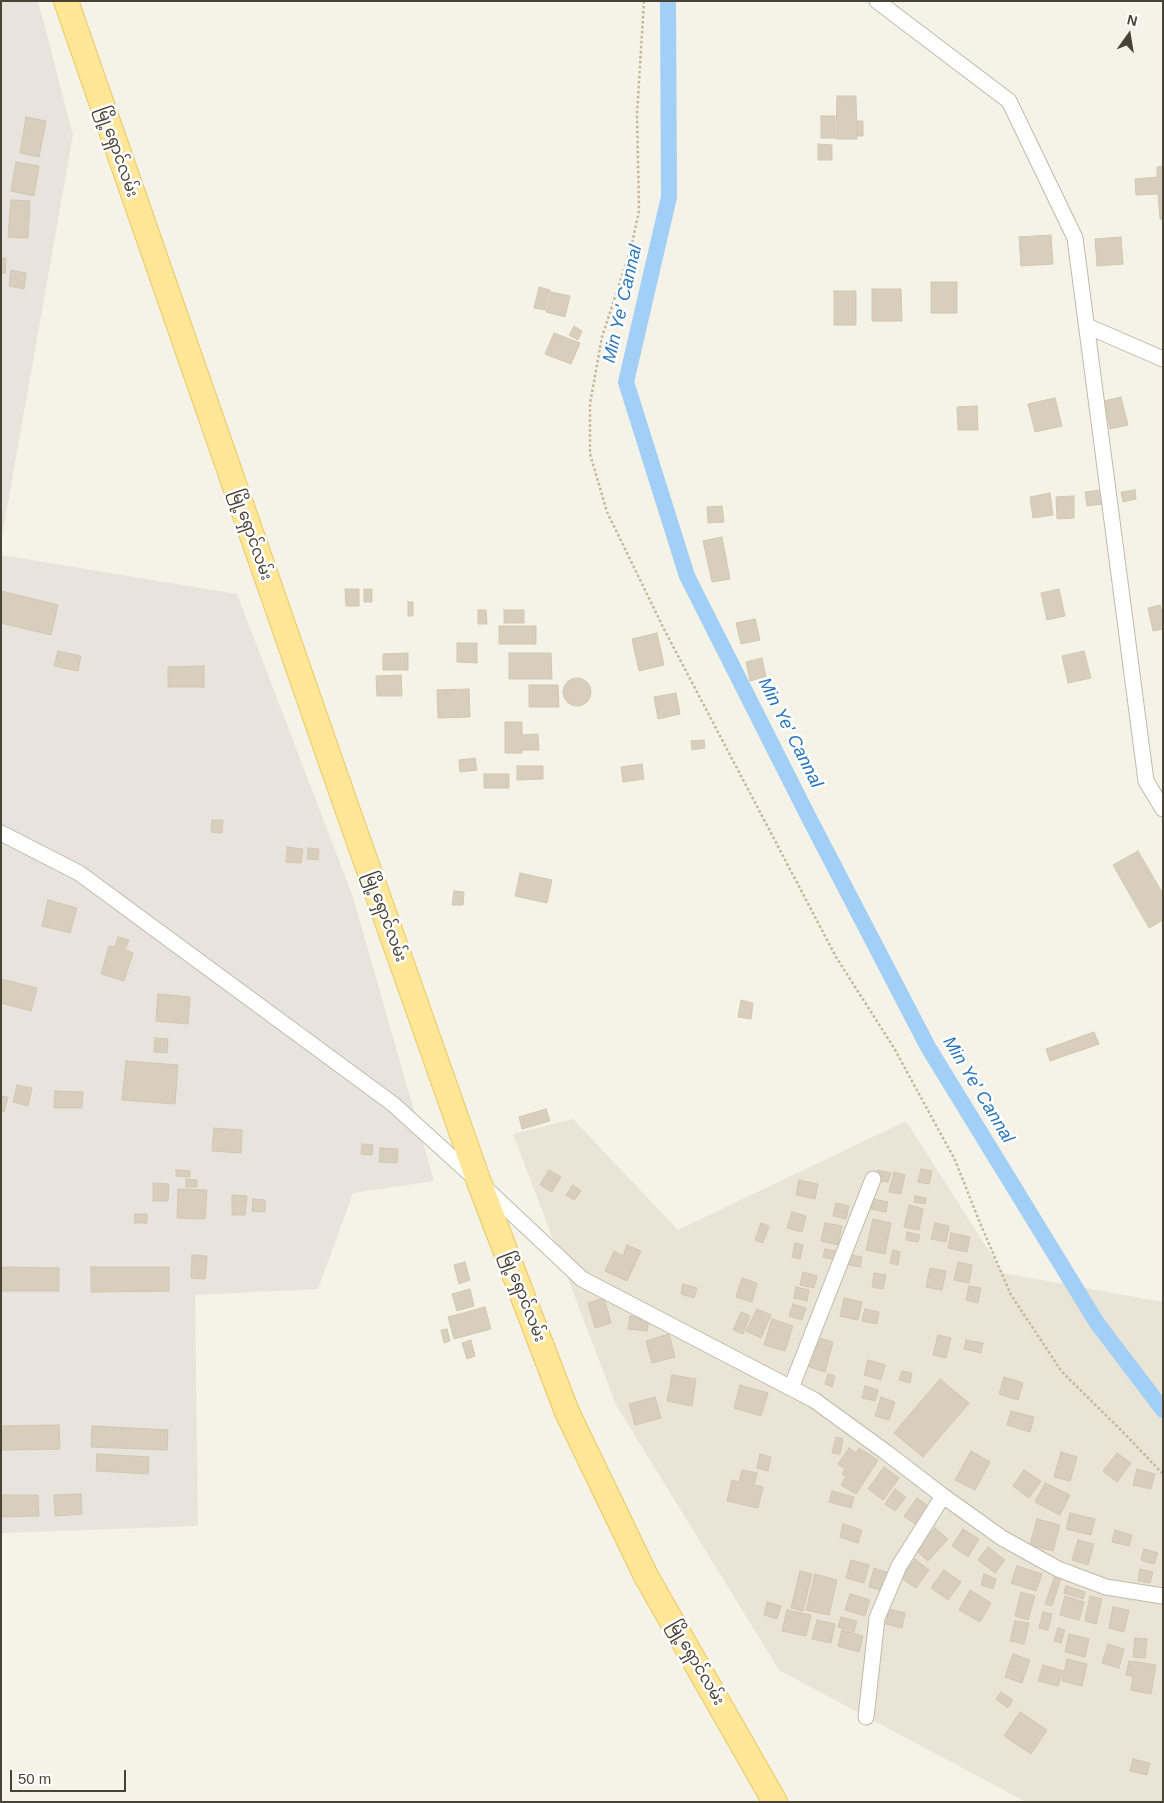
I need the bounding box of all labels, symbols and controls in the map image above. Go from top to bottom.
north arrow [1104,10,1154,60]
text: N [1126,11,1139,29]
street label: မြို့ရှောင်လမ်း [92,104,142,200]
water label: Min Ye' Cannal [599,243,647,365]
street label: မြို့ရှောင်လမ်း [226,487,276,583]
water label: Min Ye' Cannal [753,674,827,792]
street label: မြို့ရှောင်လမ်း [360,869,410,965]
water label: Min Ye' Cannal [938,1033,1018,1147]
street label: မြို့ရှောင်လမ်း [497,1249,549,1345]
street label: မြို့ရှောင်လမ်း [664,1617,728,1709]
scale bar [12,1760,129,1792]
text: 50 m [18,1770,51,1787]

